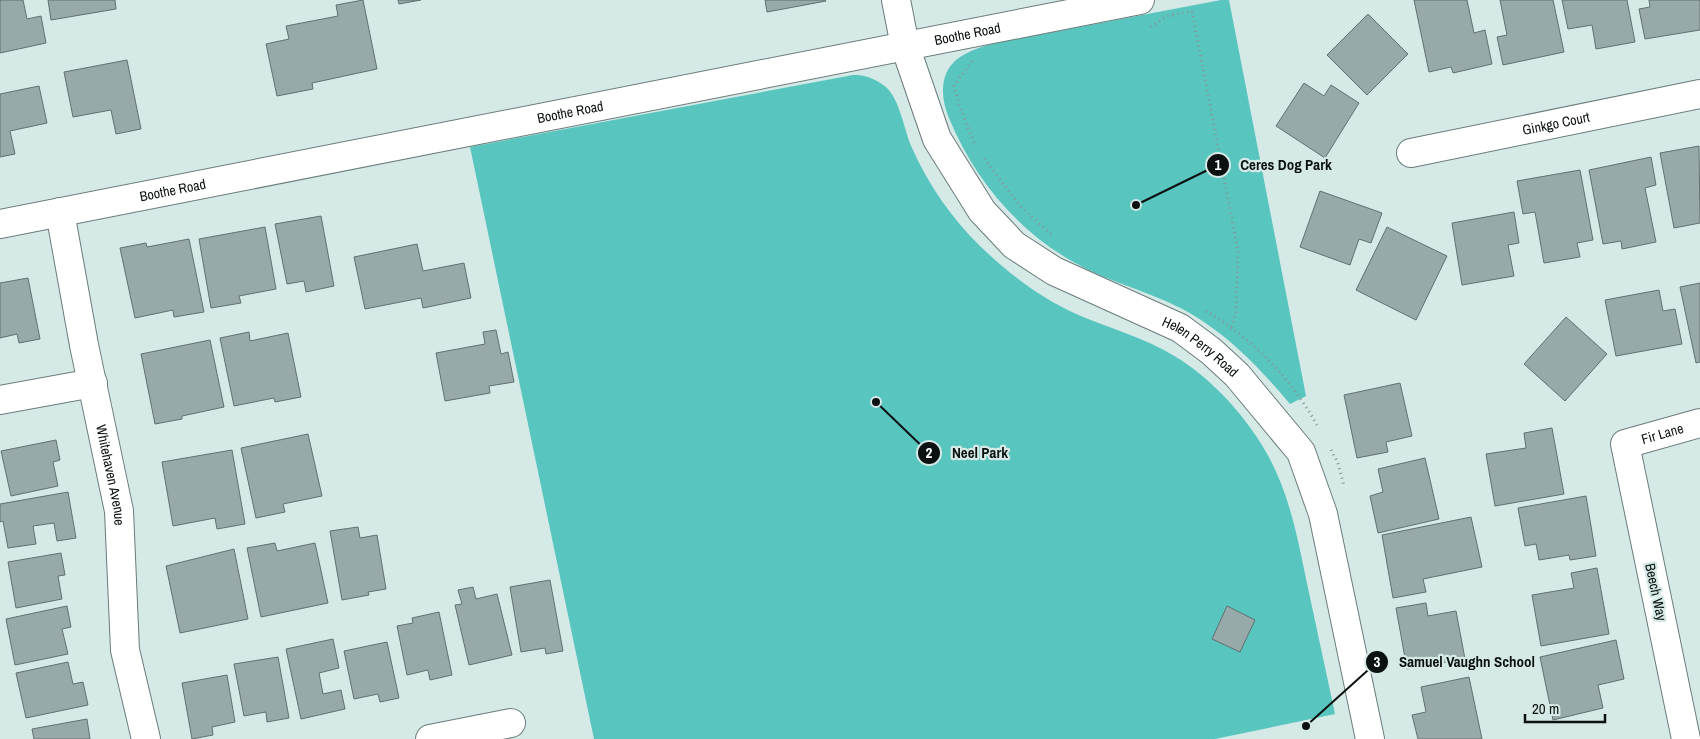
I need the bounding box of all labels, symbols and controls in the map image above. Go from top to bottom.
street label: Boothe Road [933,19,1002,49]
street label: Boothe Road [535,97,605,127]
street label: Ginkgo Court [1521,108,1591,139]
callout: Ceres Dog Park [1205,150,1342,180]
text: 1 [1215,154,1222,175]
text: Ceres Dog Park [1240,154,1332,175]
street label: Boothe Road [138,175,207,205]
street label: Helen Perry Road [1159,312,1242,381]
street label: Fir Lane [1639,419,1685,448]
street label: Whitehaven Avenue [92,423,129,526]
callout: Neel Park [917,438,1018,468]
text: 2 [926,442,933,463]
text: Neel Park [952,442,1008,463]
street label: Beech Way [1641,562,1671,623]
callout: Samuel Vaughn School [1364,647,1545,677]
text: 3 [1374,651,1381,672]
text: Samuel Vaughn School [1399,651,1535,672]
scale bar [1525,692,1605,724]
text: 20 m [1532,698,1559,719]

